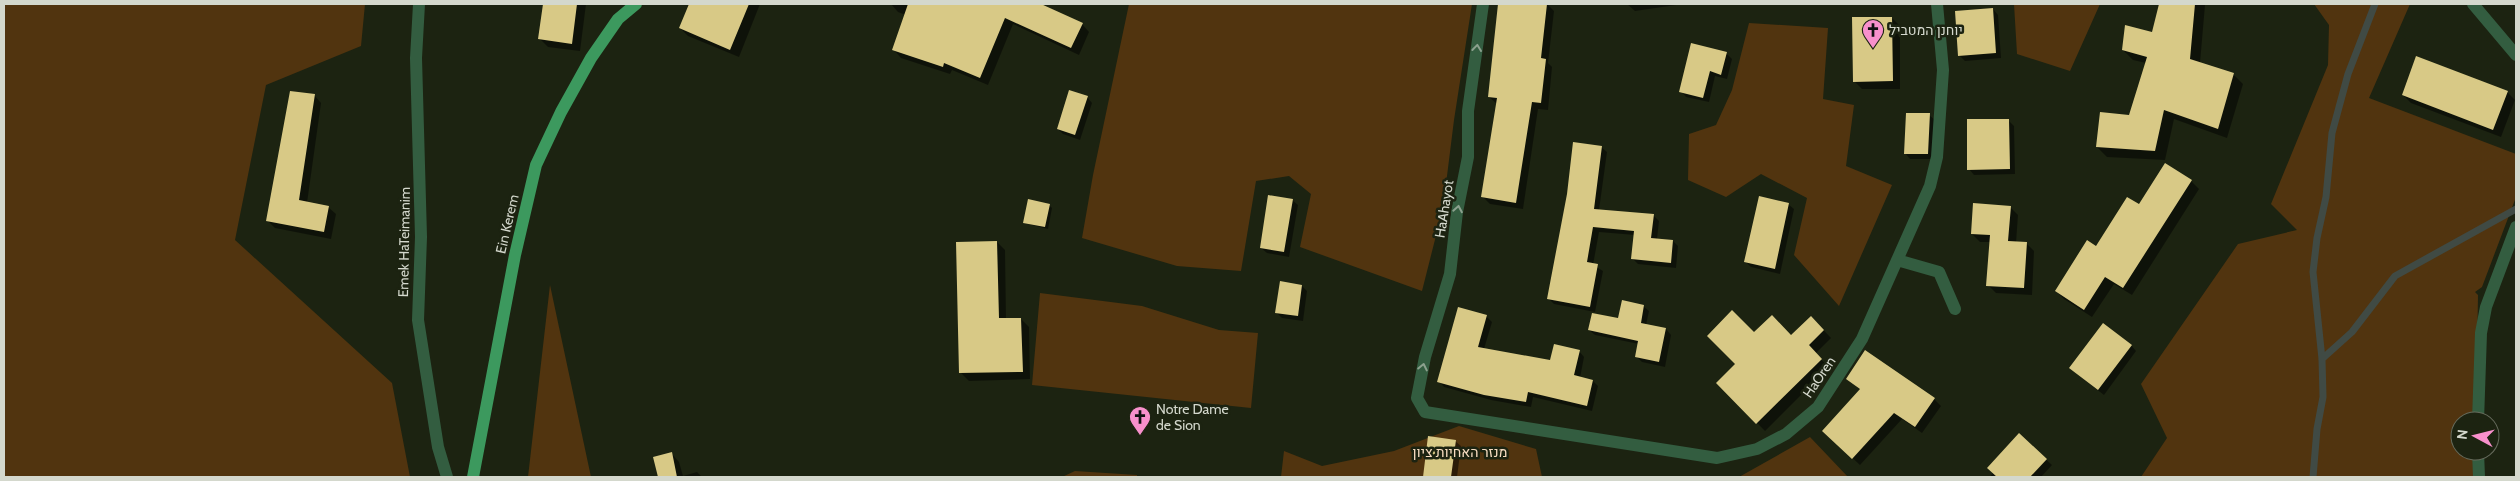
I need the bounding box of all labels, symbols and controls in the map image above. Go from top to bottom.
church icon: יוחנן המטביל [1861,18,1885,49]
place label: יוחנן המטביל [1889,21,1963,39]
one-way arrow [1471,44,1482,52]
street label: HaAhayot [1431,178,1457,239]
street label: Emek HaTeimanim [394,187,414,297]
street label: Ein Kerem [491,193,523,255]
one-way arrow [1453,204,1463,213]
street label: HaOren [1799,353,1839,401]
one-way arrow [1417,363,1428,371]
place label: Notre Dame de Sion [1156,400,1229,434]
church icon: Notre Dame de Sion [1128,405,1152,436]
north arrow [2450,411,2500,461]
text: N [2453,428,2472,440]
park label: מנזר האחיות ציון [1413,443,1507,461]

